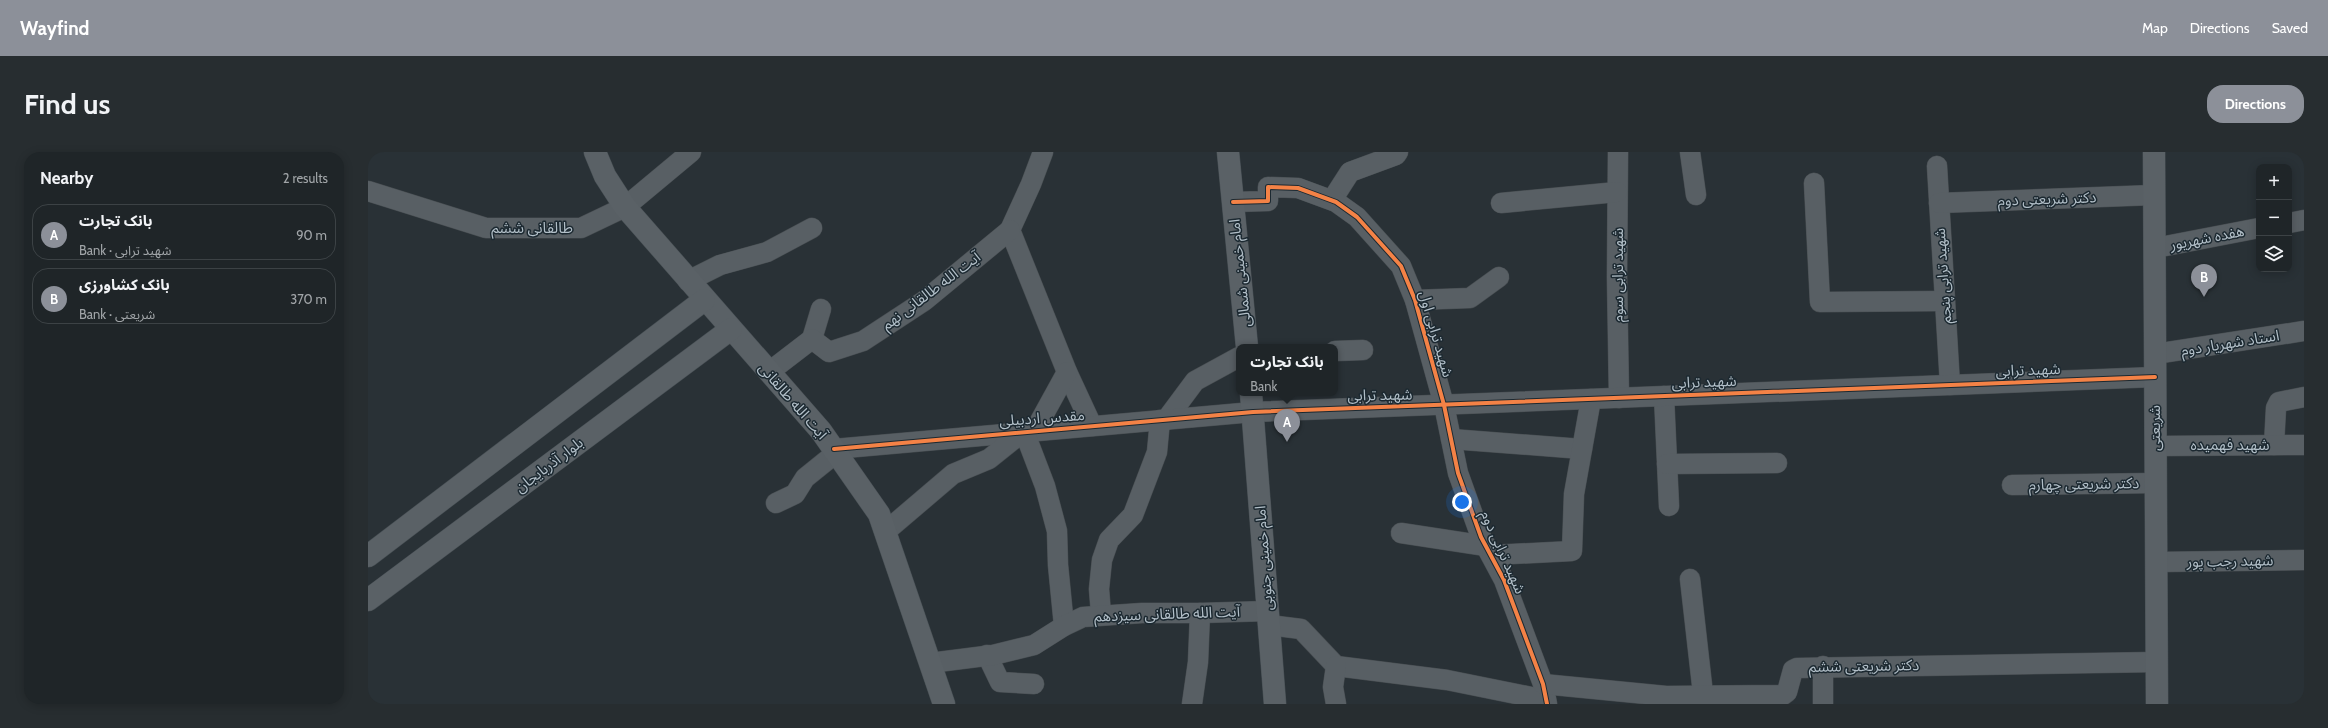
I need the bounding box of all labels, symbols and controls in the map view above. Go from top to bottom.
text: Wayfind [20,17,89,40]
text: Map [2142,19,2168,37]
text: Directions [2190,19,2250,37]
text: Saved [2272,19,2308,37]
button: Directions [2207,85,2304,123]
text: Find us [24,87,110,121]
map controls [2256,164,2292,272]
button: + [2256,164,2292,200]
text: Nearby [40,168,93,188]
text: 2 results [283,170,328,186]
street label: دکتر شریعتی دوم [1997,188,2097,212]
button: − [2256,200,2292,236]
text: بانک تجارت [79,212,152,230]
street label: امام خمینی شمالی [1225,218,1257,328]
street label: طالقانی ششم [491,219,573,239]
street label: هفده شهریور [2167,222,2246,254]
text: A [50,227,58,243]
text: 90 m [296,227,327,243]
street label: شهید ترابی پنجم [1931,227,1957,325]
street label: شهید ترابی سوم [1609,228,1629,322]
button: layers [2256,236,2292,272]
text: Bank · شهید ترابی [79,242,171,258]
street label: آیت الله طالقانی نهم [878,248,986,336]
pin: B [2191,264,2217,297]
text: بانک کشاورزی [79,276,170,294]
street label: شهید ترابی اول [1415,289,1457,380]
text: B [50,291,58,307]
text: 370 m [290,291,327,307]
text: Bank · شریعتی [79,306,155,322]
street label: استاد شهریار دوم [2179,326,2281,362]
popup [1236,344,1338,396]
text: بانک تجارت [1250,353,1324,371]
street label: آیت الله طالقانی [755,359,832,443]
street label: شهید ترابی [1995,360,2061,380]
street label: شهید ترابی [1671,372,1737,392]
text: Bank [1250,378,1277,394]
street label: شهید ترابی [1347,385,1413,405]
street label: شریعتی [2146,405,2164,451]
street label: مقدس اردبیلی [999,406,1085,430]
pin: A [1274,409,1300,442]
street label: بلوار آذربایجان [511,433,587,497]
street label: شهید فهمیده [2191,436,2270,454]
street label: دکتر شریعتی چهارم [2028,474,2140,496]
your location [1452,492,1472,512]
street label: امام خمینی جنوبی [1251,505,1279,611]
street label: شهید ترابی دوم [1475,507,1530,598]
street label: شهید رجب پور [2185,551,2274,572]
street label: آیت الله طالقانی سیزدهم [1094,602,1241,628]
street label: دکتر شریعتی ششم [1808,656,1920,678]

